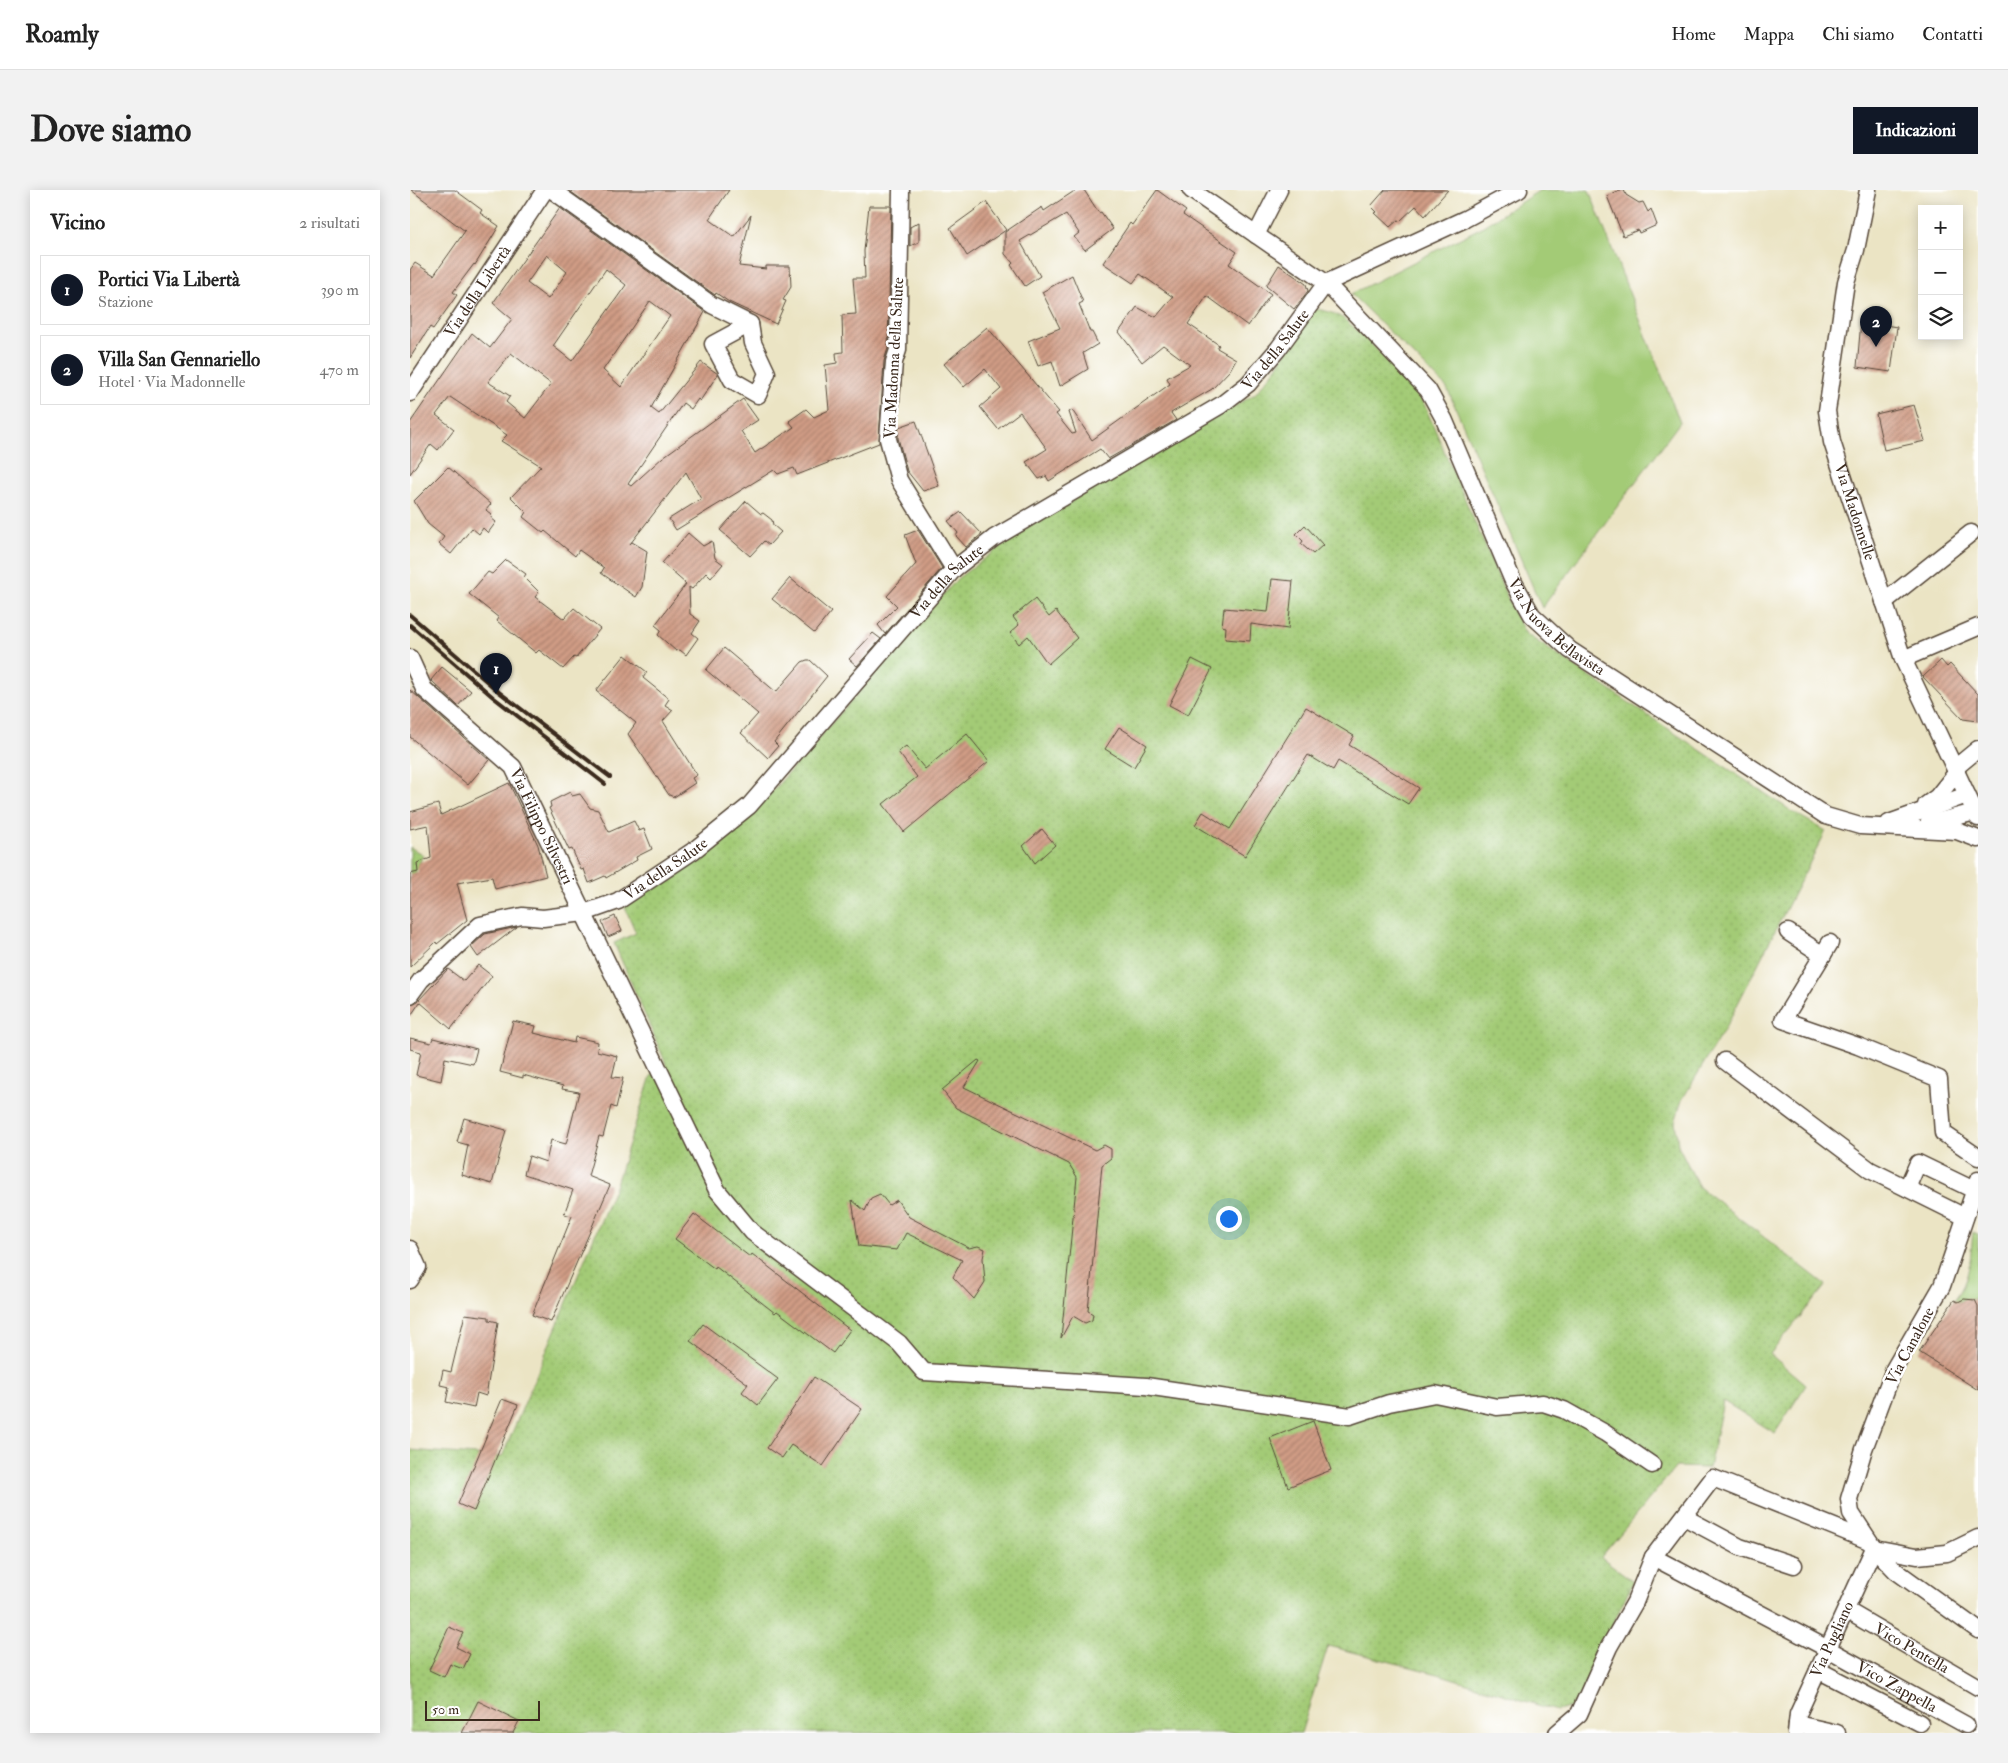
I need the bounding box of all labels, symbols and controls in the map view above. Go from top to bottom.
text: Roamly [25,19,99,50]
text: Home [1671,23,1716,46]
text: Mappa [1744,23,1794,46]
text: Chi siamo [1822,23,1894,46]
text: Contatti [1922,23,1983,46]
button: Indicazioni [1853,107,1978,154]
text: Dove siamo [30,108,191,152]
map controls [1918,205,1963,340]
button: + [1918,205,1963,250]
text: Vicino [50,209,105,236]
text: 2 risultati [299,213,360,233]
street label: Via della Libertà [440,241,516,341]
button: − [1918,250,1963,295]
text: Portici Via Libertà [98,268,240,292]
street label: Via Madonna della Salute [880,276,908,439]
text: 1 [64,280,70,300]
text: 390 m [321,280,359,300]
text: Stazione [98,292,153,312]
button: layers [1918,295,1963,340]
street label: Via della Salute [1237,305,1314,394]
pin: 2 [1860,306,1892,347]
text: Villa San Gennariello [98,348,260,372]
text: 2 [63,360,71,380]
text: 470 m [319,360,359,380]
text: Hotel · Via Madonnelle [98,372,245,392]
street label: Via Madonnelle [1830,461,1880,563]
street label: Via della Salute [905,540,988,623]
street label: Via Nuova Bellavista [1503,574,1609,680]
pin: 1 [480,653,512,694]
street label: Via Filippo Silvestri [505,765,578,888]
street label: Via della Salute [619,833,712,905]
your location [1216,1206,1242,1232]
street label: Via Canalone [1881,1303,1939,1388]
street label: Via Pugliano [1806,1598,1858,1681]
street label: Vico Pentella [1871,1619,1953,1678]
street label: Vico Zappella [1853,1656,1941,1717]
scale bar [425,1698,540,1721]
text: 50 m [432,1701,459,1718]

